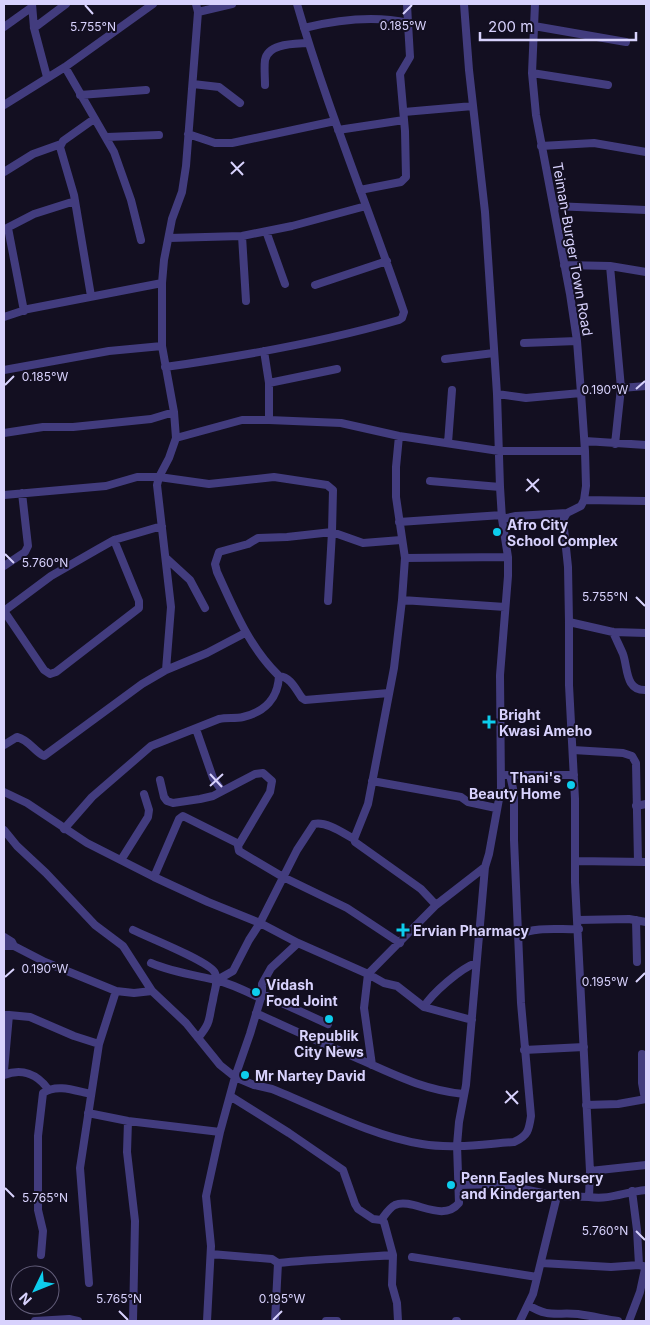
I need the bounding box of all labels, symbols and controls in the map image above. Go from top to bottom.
scale bar [480,10,636,42]
text: 200 m [488,17,533,36]
text: 0.185°W [380,18,426,33]
text: 5.755°N [70,19,116,34]
street label: Teiman-Burger Town Road [549,161,597,337]
text: 0.185°W [22,369,68,384]
text: 0.190°W [582,382,629,397]
place label: Afro City School Complex [507,516,618,549]
marker: Afro City School Complex [491,526,503,538]
text: 5.760°N [22,555,68,570]
text: 5.755°N [582,589,628,604]
place label: Bright Kwasi Ameho [499,706,592,739]
marker: Bright Kwasi Ameho [483,716,495,728]
place label: Thani's Beauty Home [469,769,561,802]
marker: Thani's Beauty Home [565,779,577,791]
place label: Ervian Pharmacy [413,922,529,939]
marker: Ervian Pharmacy [397,924,409,936]
text: 0.190°W [22,961,69,976]
text: 0.195°W [582,974,628,989]
place label: Vidash Food Joint [266,976,338,1009]
marker: Vidash Food Joint [250,986,262,998]
marker: Republik City News [323,1013,335,1025]
place label: Republik City News [294,1027,364,1060]
place label: Mr Nartey David [255,1067,366,1084]
marker: Mr Nartey David [239,1069,251,1081]
place label: Penn Eagles Nursery and Kindergarten [461,1169,604,1202]
marker: Penn Eagles Nursery and Kindergarten [445,1179,457,1191]
text: 5.765°N [22,1190,68,1205]
text: 5.760°N [582,1223,628,1238]
north arrow [10,1265,60,1315]
text: N [15,1290,35,1309]
text: 5.765°N [96,1291,142,1306]
text: 0.195°W [259,1291,305,1306]

